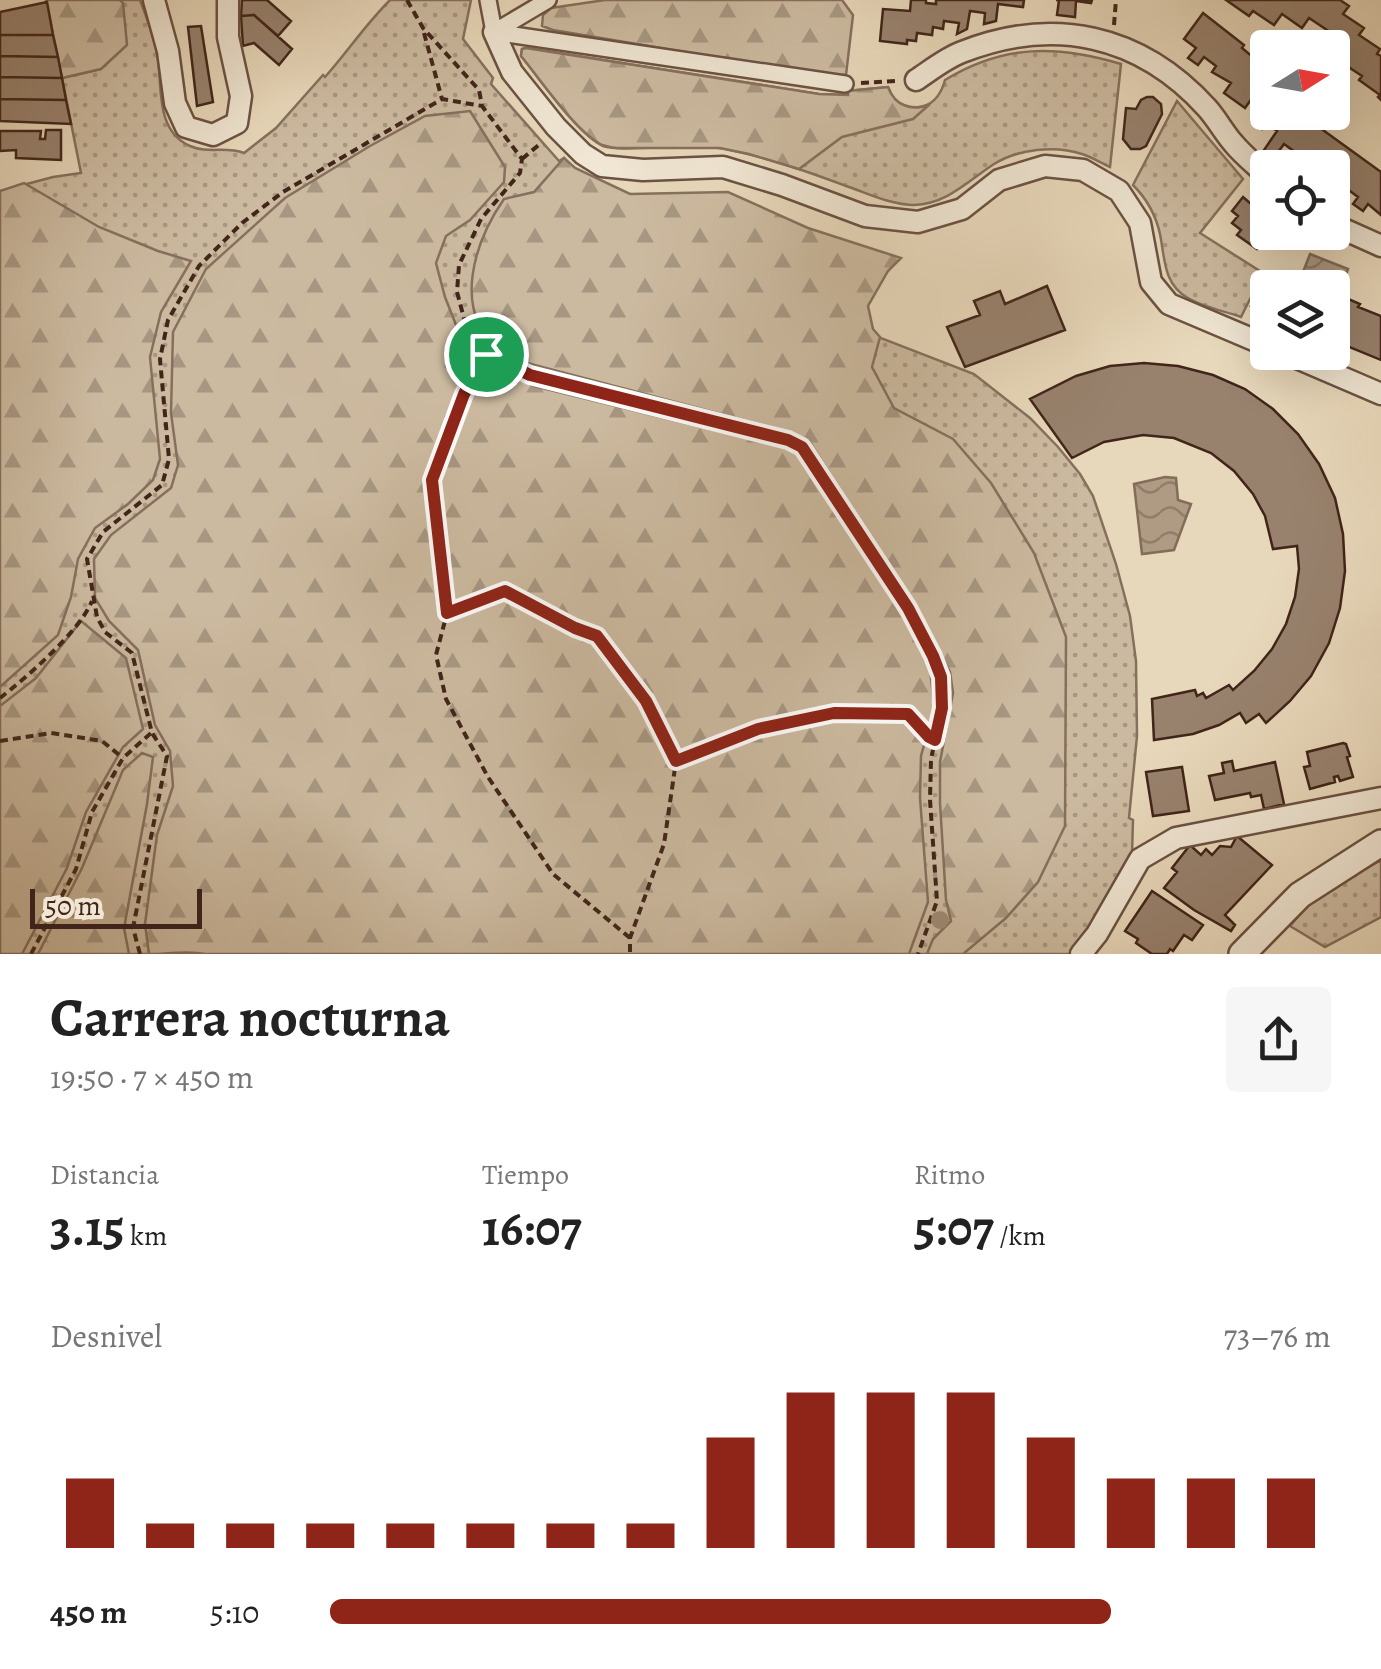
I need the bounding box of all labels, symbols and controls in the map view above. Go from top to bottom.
north arrow [1250,30,1350,130]
map controls [1250,30,1350,370]
button: locate [1250,150,1350,250]
button: layers [1250,270,1350,370]
pin [444,312,529,397]
icon: arrive [459,327,514,382]
scale bar [30,884,202,928]
text: 50 m [45,887,101,925]
text: Carrera nocturna [50,980,450,1055]
button: share [1226,987,1331,1092]
text: 19:50 · 7 × 450 m [50,1055,254,1099]
text: Distancia [50,1156,159,1194]
text: Tiempo [482,1156,569,1194]
text: Ritmo [914,1156,985,1194]
text: 3.15 [50,1194,125,1262]
text: 16:07 [482,1194,582,1262]
text: 5:07 [914,1194,994,1262]
text: km [125,1217,167,1255]
text: /km [994,1217,1046,1255]
text: Desnivel [50,1314,162,1358]
text: 73–76 m [1224,1314,1331,1358]
text: 450 m [50,1590,127,1634]
text: 5:10 [210,1590,259,1634]

